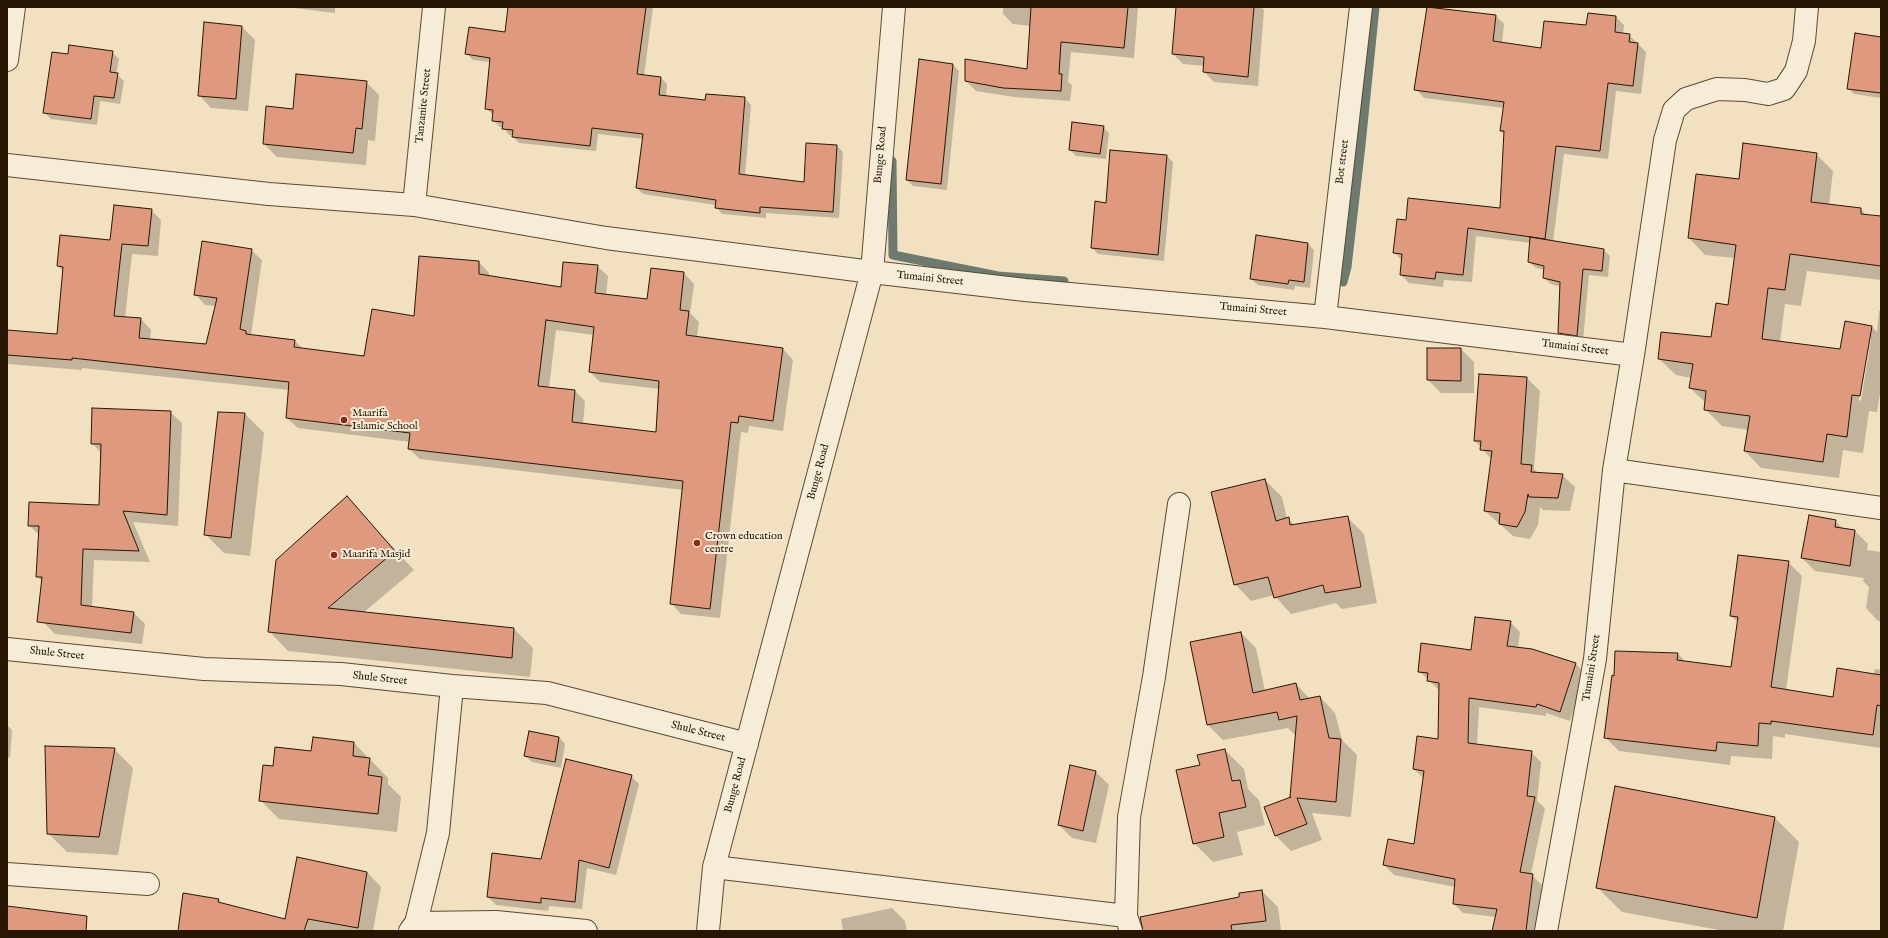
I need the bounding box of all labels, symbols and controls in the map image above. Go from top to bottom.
street label: Tanzanite Street [414,68,434,144]
street label: Bunge Road [872,126,890,184]
street label: Bot street [1334,139,1352,185]
street label: Tumaini Street [896,269,964,289]
street label: Tumaini Street [1219,300,1287,320]
street label: Tumaini Street [1541,337,1609,359]
place label: Maarifa Islamic School [352,407,418,433]
marker: Maarifa Islamic School [339,415,349,425]
street label: Bunge Road [805,443,833,501]
place label: Crown education centre [705,530,783,556]
marker: Crown education centre [692,538,702,548]
place label: Maarifa Masjid [342,548,410,562]
marker: Maarifa Masjid [329,550,339,560]
street label: Tumaini Street [1580,634,1604,702]
street label: Shule Street [29,645,85,663]
street label: Shule Street [352,670,408,688]
street label: Shule Street [670,719,726,745]
street label: Bunge Road [722,756,750,814]

